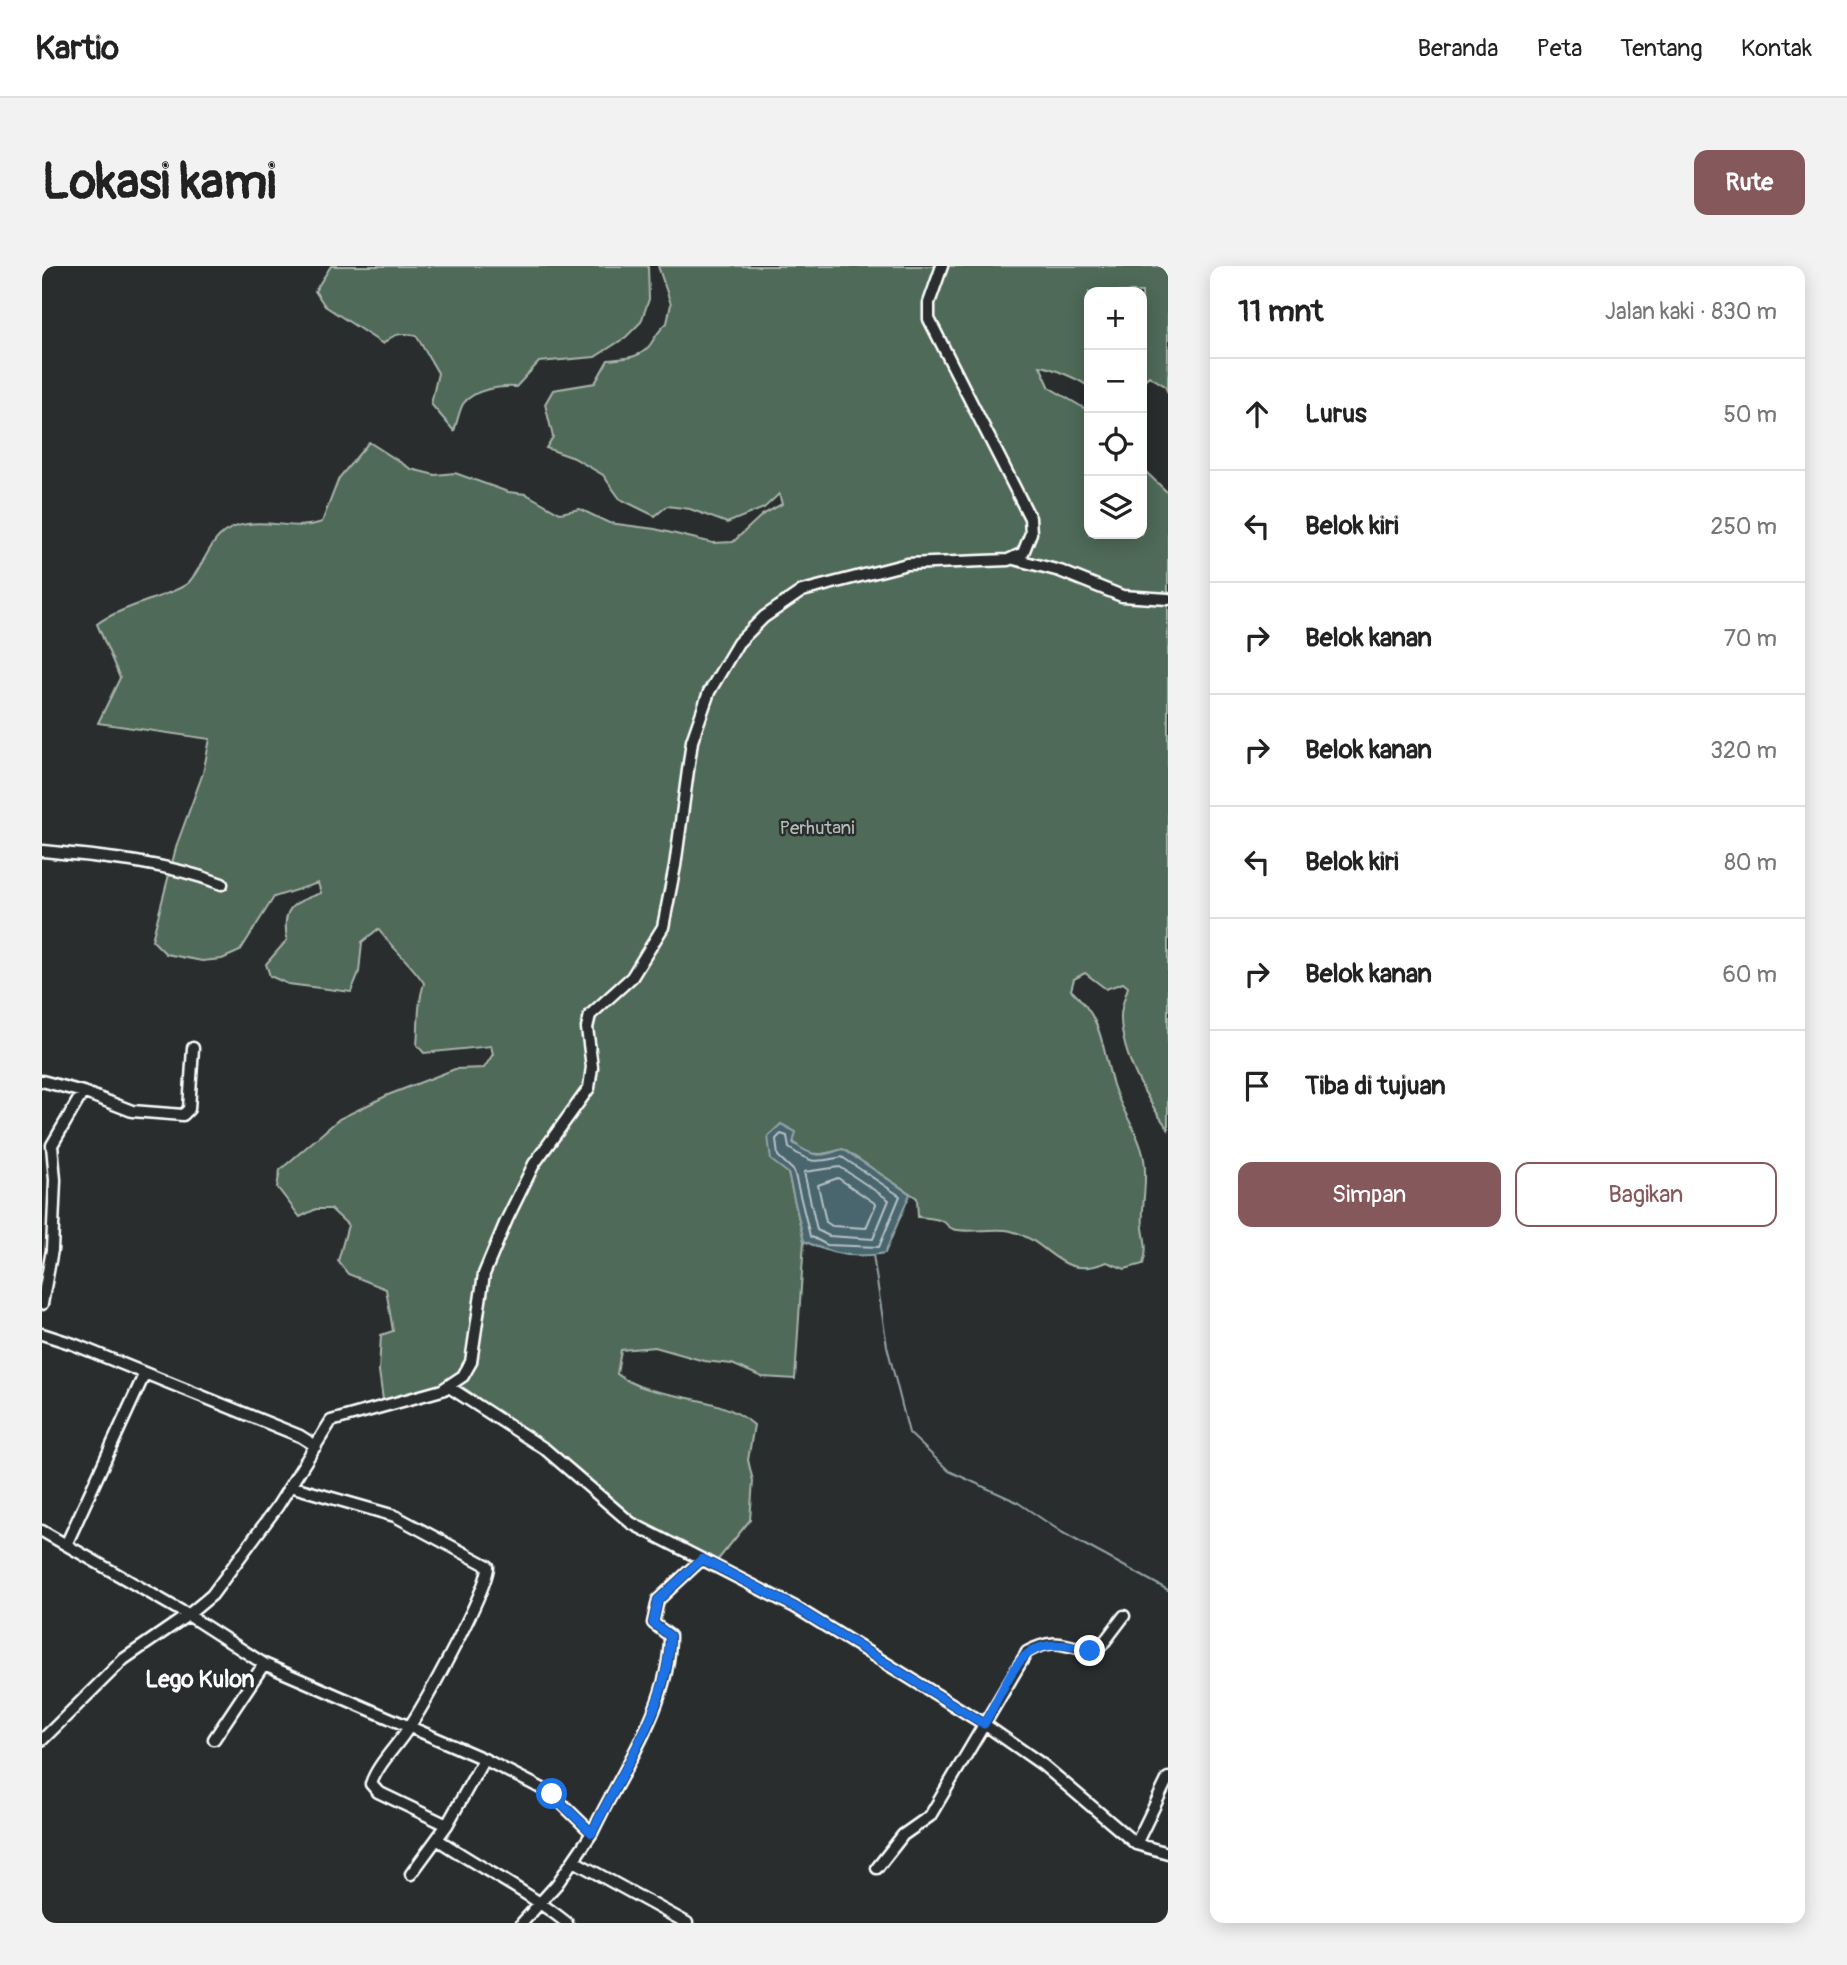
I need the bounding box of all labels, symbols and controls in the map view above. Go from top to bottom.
text: Kartio [35,28,119,69]
text: Beranda [1417,34,1498,63]
text: Peta [1536,34,1582,63]
text: Tentang [1620,34,1703,63]
text: Kontak [1741,34,1812,63]
button: Rute [1694,150,1805,215]
text: Lokasi kami [42,152,276,213]
map controls [1084,287,1147,539]
button: + [1084,287,1147,350]
text: 11 mnt [1238,293,1323,330]
text: Jalan kaki · 830 m [1605,297,1777,326]
button: − [1084,350,1147,413]
icon: ahead [1238,395,1276,433]
text: Lurus [1305,398,1367,430]
text: 50 m [1723,400,1777,429]
button: locate [1084,413,1147,476]
button: layers [1084,476,1147,539]
icon: left [1238,507,1276,545]
text: Belok kiri [1305,510,1399,542]
text: 250 m [1711,512,1777,541]
icon: right [1238,619,1276,657]
text: Belok kanan [1305,622,1432,654]
text: 70 m [1724,624,1777,653]
icon: right [1238,731,1276,769]
text: Belok kanan [1305,734,1432,766]
text: 320 m [1710,736,1777,765]
park label: Perhutani [779,816,855,840]
icon: left [1238,843,1276,881]
text: Belok kiri [1305,846,1399,878]
text: 80 m [1724,848,1777,877]
icon: right [1238,955,1276,993]
text: Belok kanan [1305,958,1432,990]
text: 60 m [1722,960,1777,989]
icon: arrive [1238,1067,1276,1105]
text: Tiba di tujuan [1305,1070,1446,1102]
button: Simpan [1238,1162,1501,1227]
button: Bagikan [1515,1162,1777,1227]
route end [1074,1635,1105,1666]
district label: Lego Kulon [145,1665,255,1694]
route start [536,1778,567,1809]

